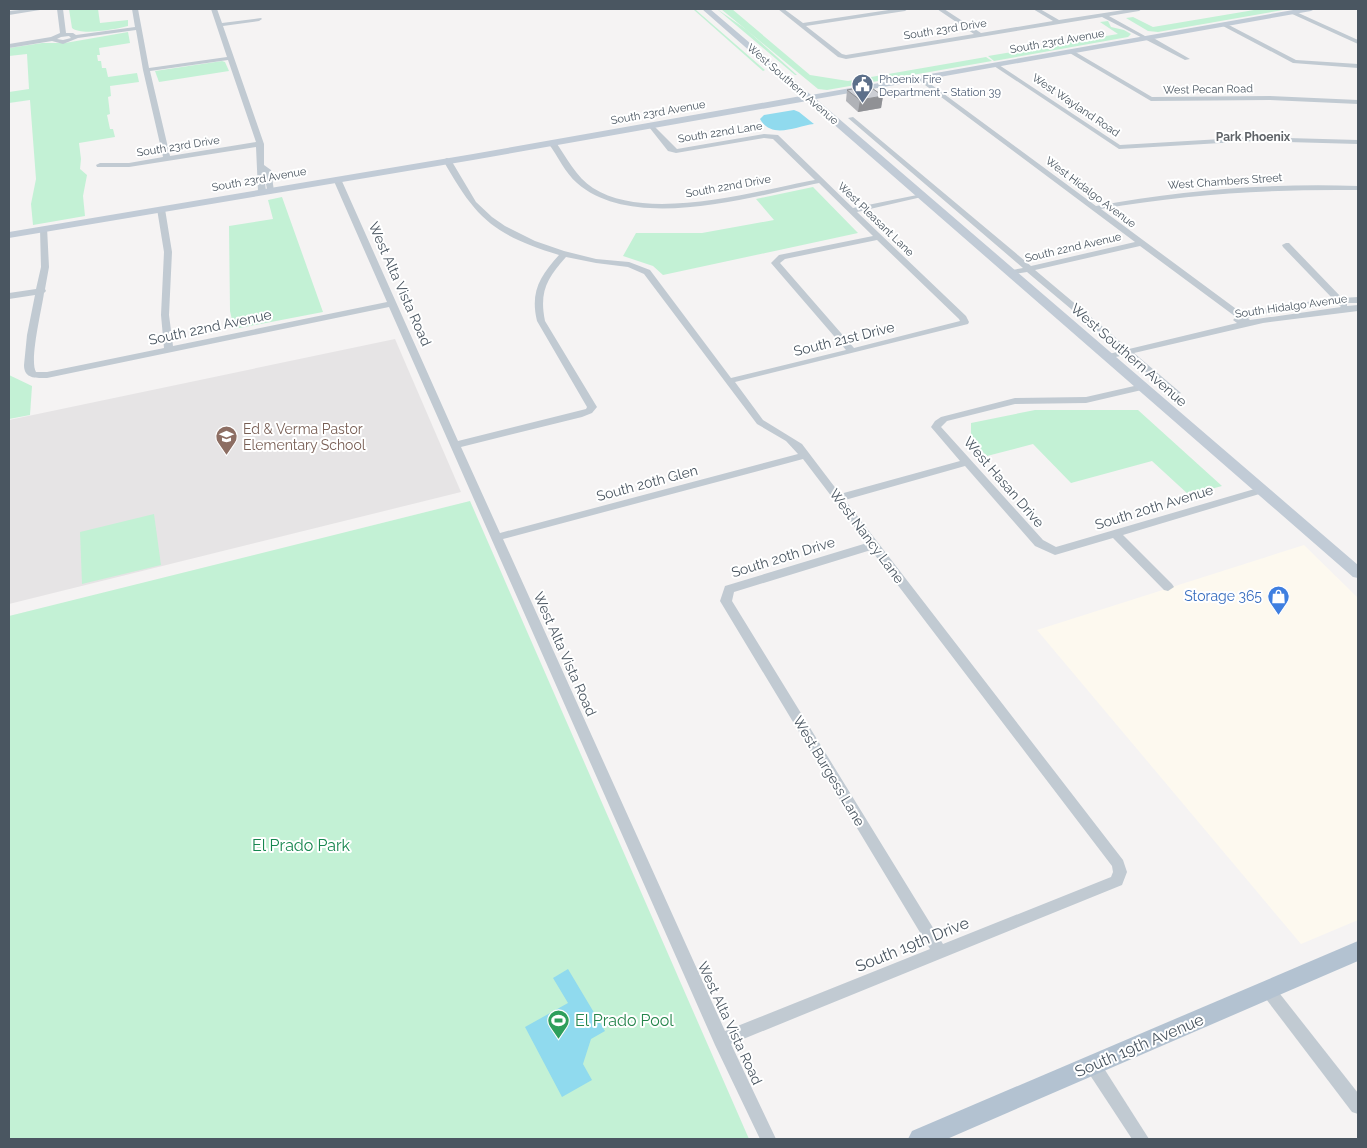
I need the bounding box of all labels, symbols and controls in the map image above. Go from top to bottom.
street label: South 23rd Drive [903,16,988,42]
street label: South 23rd Avenue [1009,27,1106,56]
street label: West Southern Avenue [744,41,841,128]
street label: West Wayland Road [1029,71,1122,140]
public building icon: Phoenix Fire Department - Station 39 [851,73,875,104]
place label: Phoenix Fire Department - Station 39 [879,73,1001,99]
street label: West Pecan Road [1163,82,1253,97]
street label: South 23rd Avenue [610,98,707,127]
street label: South 22nd Lane [677,119,764,146]
district label: Park Phoenix [1216,130,1291,144]
street label: South 23rd Drive [136,133,221,159]
street label: West Hidalgo Avenue [1043,154,1139,231]
street label: South 23rd Avenue [211,165,308,194]
street label: West Chambers Street [1167,171,1283,192]
street label: South 22nd Drive [684,172,772,200]
street label: West Pleasant Lane [835,180,917,259]
street label: West Alta Vista Road [365,220,435,348]
street label: South 22nd Avenue [1024,230,1123,265]
street label: South Hidalgo Avenue [1234,292,1349,321]
street label: West Southern Avenue [1068,300,1190,410]
street label: South 22nd Avenue [147,306,273,348]
street label: South 21st Drive [792,319,896,359]
place label: Ed & Verma Pastor Elementary School [243,421,366,453]
school or university icon: Ed & Verma Pastor Elementary School [215,425,239,456]
street label: West Hasan Drive [960,434,1048,530]
street label: South 20th Glen [595,462,699,504]
street label: South 20th Avenue [1093,481,1215,533]
street label: West Nancy Lane [826,486,908,586]
street label: South 20th Drive [729,534,837,580]
shop icon: Storage 365 [1266,584,1290,615]
place label: Storage 365 [1184,588,1262,604]
street label: West Alta Vista Road [530,590,600,718]
street label: West Burgess Lane [790,713,868,829]
park label: El Prado Park [252,836,351,855]
street label: South 19th Drive [853,913,972,976]
street label: West Alta Vista Road [694,959,766,1087]
sports icon: El Prado Pool [547,1008,571,1039]
street label: South 19th Avenue [1072,1010,1206,1081]
place label: El Prado Pool [575,1011,674,1030]

